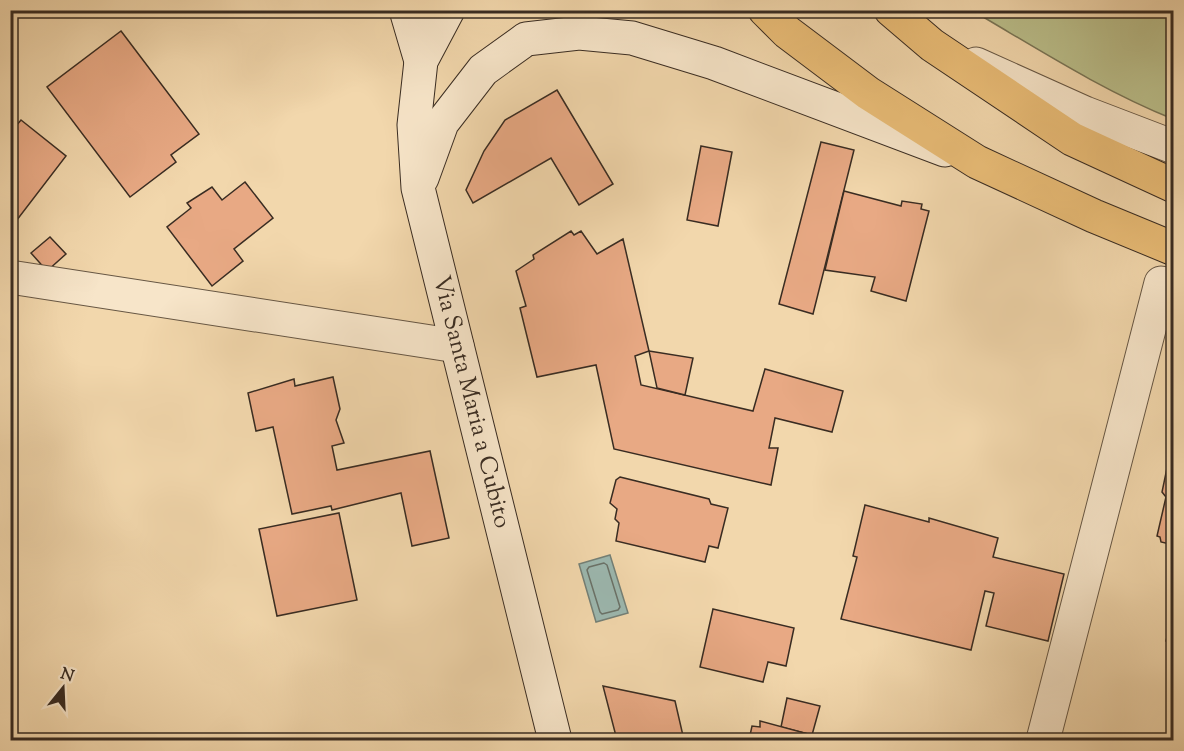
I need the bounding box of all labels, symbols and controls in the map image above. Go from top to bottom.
street label: Via Santa Maria a Cubito [423,272,519,532]
north arrow [33,658,93,718]
text: N [57,663,77,689]

